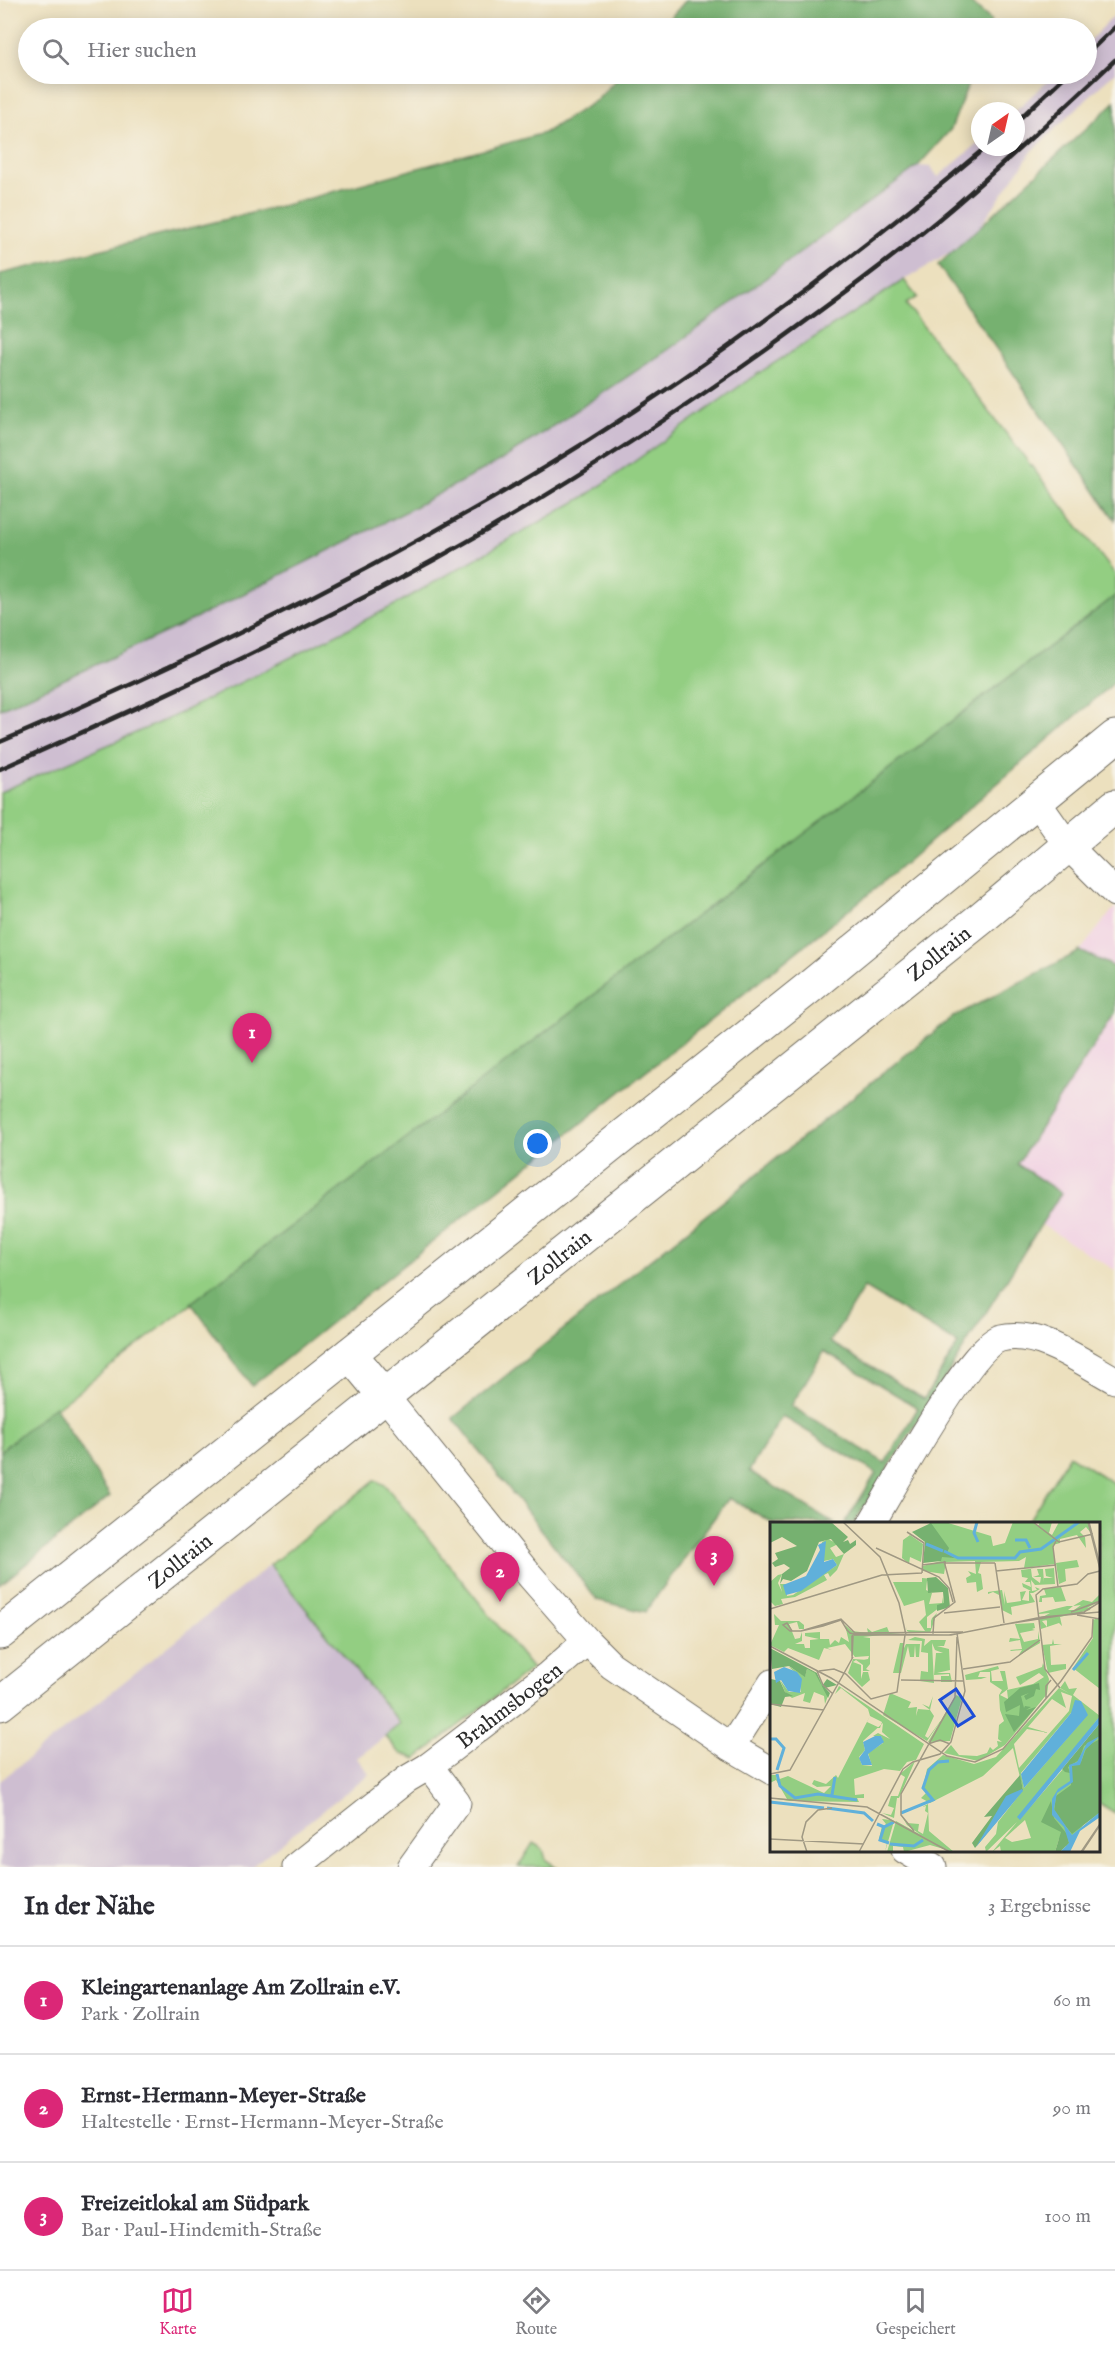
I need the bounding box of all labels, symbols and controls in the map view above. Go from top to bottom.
search box [18,18,1097,84]
icon: search [39,35,72,68]
text: Hier suchen [87,37,197,65]
north arrow [971,102,1025,156]
street label: Zollrain [902,920,978,988]
pin: 1 [232,1014,272,1063]
your location [523,1129,552,1158]
street label: Zollrain [522,1224,598,1292]
inset map [770,1522,1100,1852]
street label: Zollrain [143,1527,219,1596]
pin: 3 [694,1536,734,1586]
pin: 2 [480,1552,520,1602]
street label: Brahmsbogen [452,1657,569,1756]
text: In der Nähe [24,1890,155,1923]
text: 3 Ergebnisse [988,1894,1091,1919]
text: Kleingartenanlage Am Zollrain e.V. [81,1974,401,2002]
text: 1 [40,1988,47,2013]
text: 60 m [1053,1988,1091,2013]
text: Park · Zollrain [81,2002,200,2027]
text: Ernst-Hermann-Meyer-Straße [81,2082,366,2110]
text: 2 [39,2096,48,2121]
text: 90 m [1053,2096,1091,2121]
text: Haltestelle · Ernst-Hermann-Meyer-Straße [81,2110,444,2135]
text: Freizeitlokal am Südpark [81,2190,309,2218]
text: 3 [40,2204,47,2229]
text: 100 m [1044,2204,1091,2229]
text: Bar · Paul-Hindemith-Straße [81,2218,322,2243]
tab: Karte [159,2284,197,2340]
tab: Route [515,2284,557,2340]
tab: Gespeichert [876,2284,956,2340]

